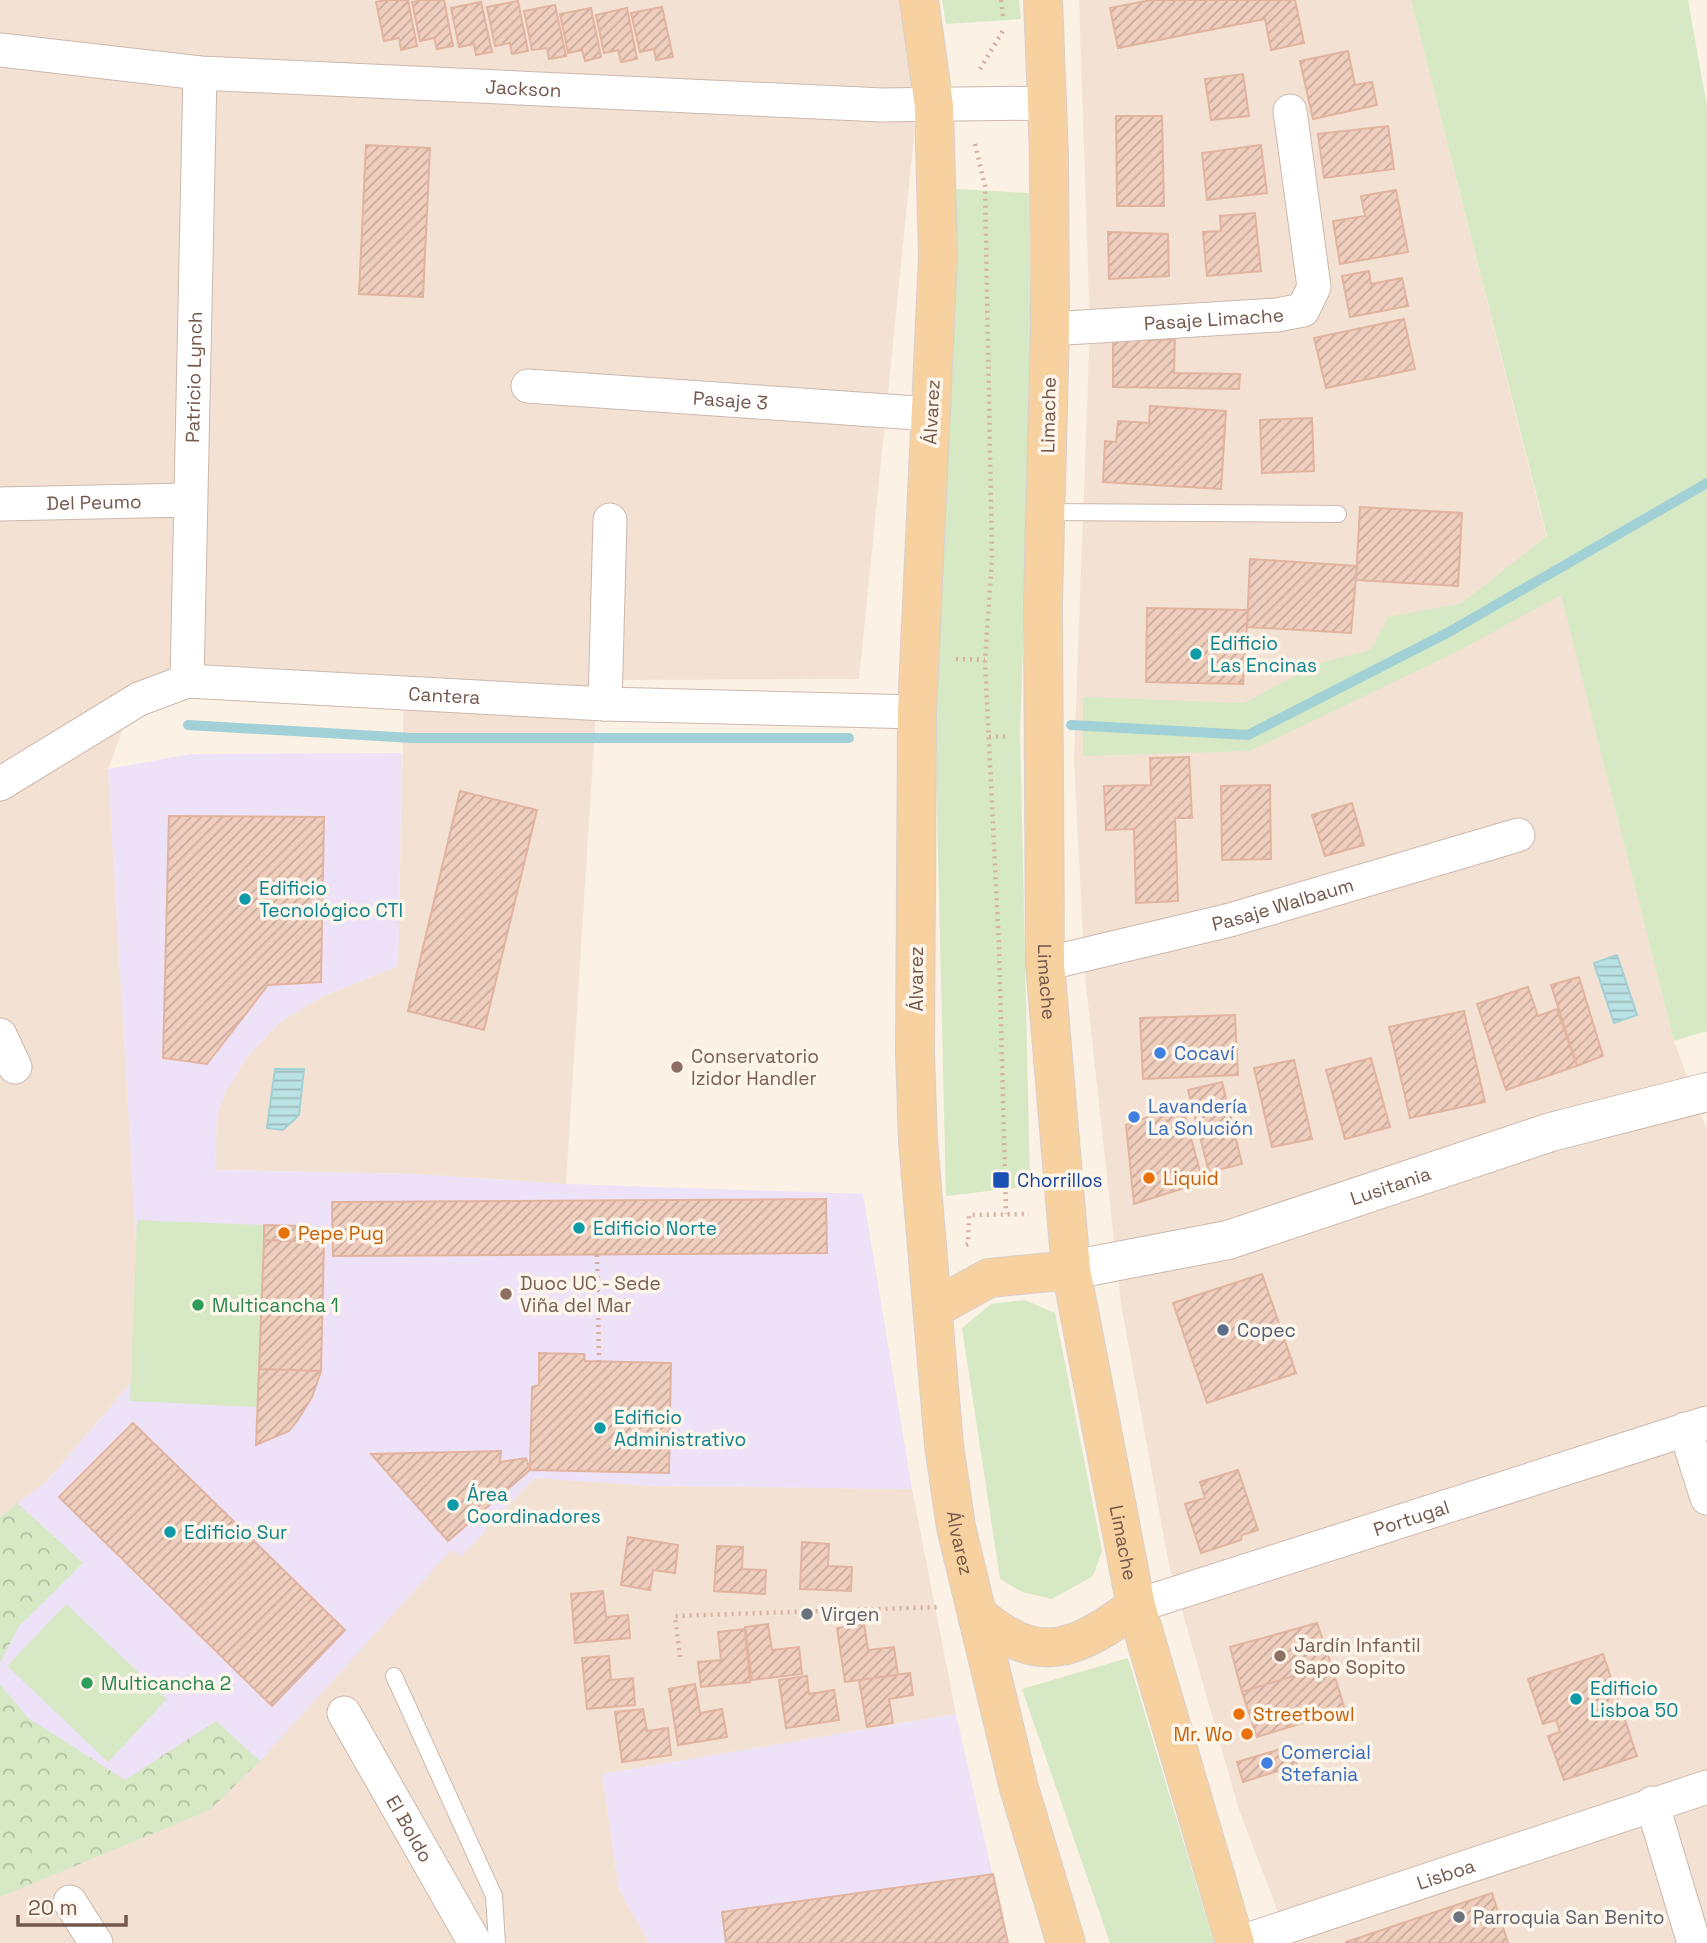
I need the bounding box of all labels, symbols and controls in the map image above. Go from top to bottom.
street label: Jackson [485,74,562,103]
street label: Pasaje Limache [1143,302,1286,336]
street label: Patricio Lynch [180,311,208,443]
street label: Limache [1035,377,1062,453]
street label: Álvarez [917,379,946,445]
street label: Pasaje 3 [692,385,769,416]
street label: Del Peumo [46,489,142,516]
place label: Edificio Las Encinas [1210,631,1317,678]
marker: Edificio Las Encinas [1188,646,1204,662]
street label: Cantera [408,681,481,710]
street label: Pasaje Walbaum [1209,872,1357,937]
place label: Edificio Tecnológico CTI [259,876,403,923]
marker: Edificio Tecnológico CTI [237,891,253,907]
street label: Limache [1032,944,1062,1021]
street label: Álvarez [904,946,929,1012]
place label: Cocaví [1174,1041,1235,1066]
place label: Conservatorio Izidor Handler [691,1044,819,1091]
marker: Cocaví [1152,1045,1168,1061]
marker: Conservatorio Izidor Handler [669,1059,685,1075]
place label: Lavandería La Solución [1148,1094,1253,1141]
marker: Lavandería La Solución [1126,1109,1142,1125]
street label: Lusitania [1347,1161,1434,1211]
place label: Liquid [1163,1166,1219,1191]
place label: Chorrillos [1017,1168,1103,1193]
marker: Chorrillos [991,1170,1011,1190]
marker: Liquid [1141,1170,1157,1186]
place label: Edificio Norte [593,1216,717,1241]
marker: Edificio Norte [571,1220,587,1236]
place label: Pepe Pug [298,1221,384,1246]
marker: Pepe Pug [276,1225,292,1241]
place label: Duoc UC - Sede Viña del Mar [520,1271,661,1318]
marker: Duoc UC - Sede Viña del Mar [498,1286,514,1302]
place label: Multicancha 1 [212,1293,339,1318]
marker: Multicancha 1 [190,1297,206,1313]
place label: Copec [1237,1318,1296,1343]
marker: Copec [1215,1322,1231,1338]
place label: Edificio Administrativo [614,1405,746,1452]
marker: Edificio Administrativo [592,1420,608,1436]
place label: Área Coordinadores [467,1482,601,1529]
street label: Portugal [1370,1494,1452,1542]
marker: Área Coordinadores [445,1497,461,1513]
street label: Limache [1104,1503,1143,1583]
street label: Álvarez [941,1509,979,1578]
place label: Edificio Sur [184,1520,287,1545]
marker: Edificio Sur [162,1524,178,1540]
place label: Virgen [821,1602,879,1627]
marker: Virgen [799,1606,815,1622]
place label: Jardín Infantil Sapo Sopito [1294,1633,1421,1680]
marker: Jardín Infantil Sapo Sopito [1272,1648,1288,1664]
place label: Multicancha 2 [101,1671,231,1696]
marker: Multicancha 2 [79,1675,95,1691]
place label: Edificio Lisboa 50 [1590,1676,1678,1723]
marker: Edificio Lisboa 50 [1568,1691,1584,1707]
place label: Streetbowl [1253,1702,1355,1727]
marker: Streetbowl [1231,1706,1247,1722]
place label: Mr. Wo [1174,1722,1233,1747]
marker: Mr. Wo [1239,1726,1255,1742]
place label: Comercial Stefania [1281,1740,1371,1787]
marker: Comercial Stefania [1259,1755,1275,1771]
street label: El Boldo [380,1791,438,1867]
street label: Lisboa [1414,1853,1478,1896]
scale bar [18,1884,126,1928]
text: 20 m [28,1894,78,1921]
place label: Parroquia San Benito [1473,1905,1665,1930]
marker: Parroquia San Benito [1451,1909,1467,1925]

